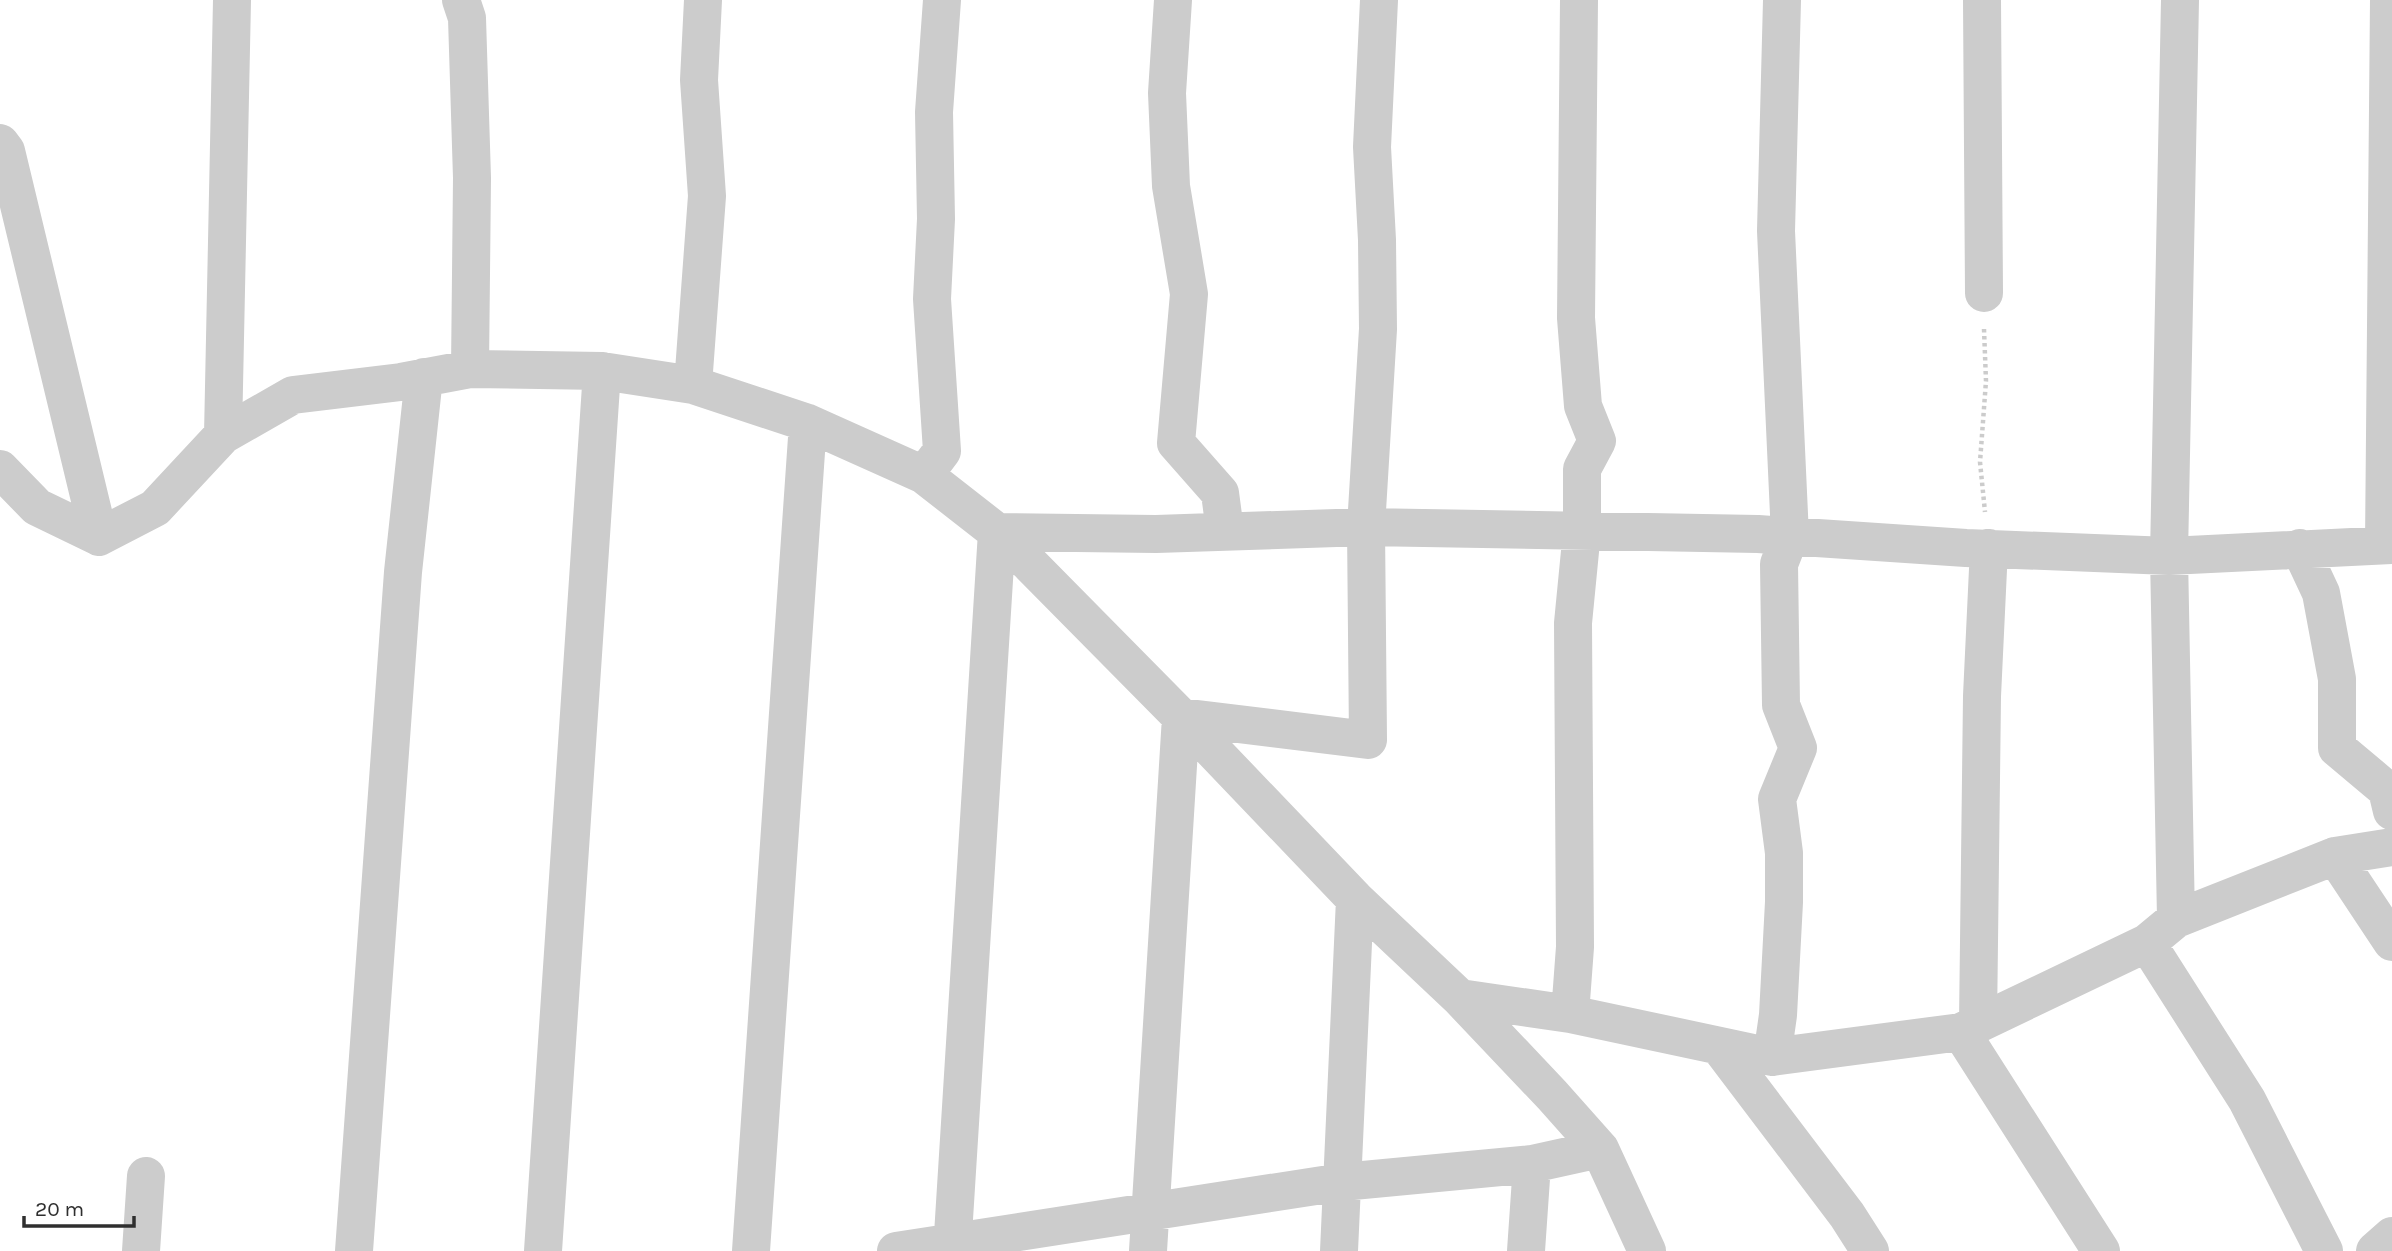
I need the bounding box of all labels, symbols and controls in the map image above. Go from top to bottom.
scale bar [24,1184,135,1228]
text: 20 m [35,1197,84,1221]

